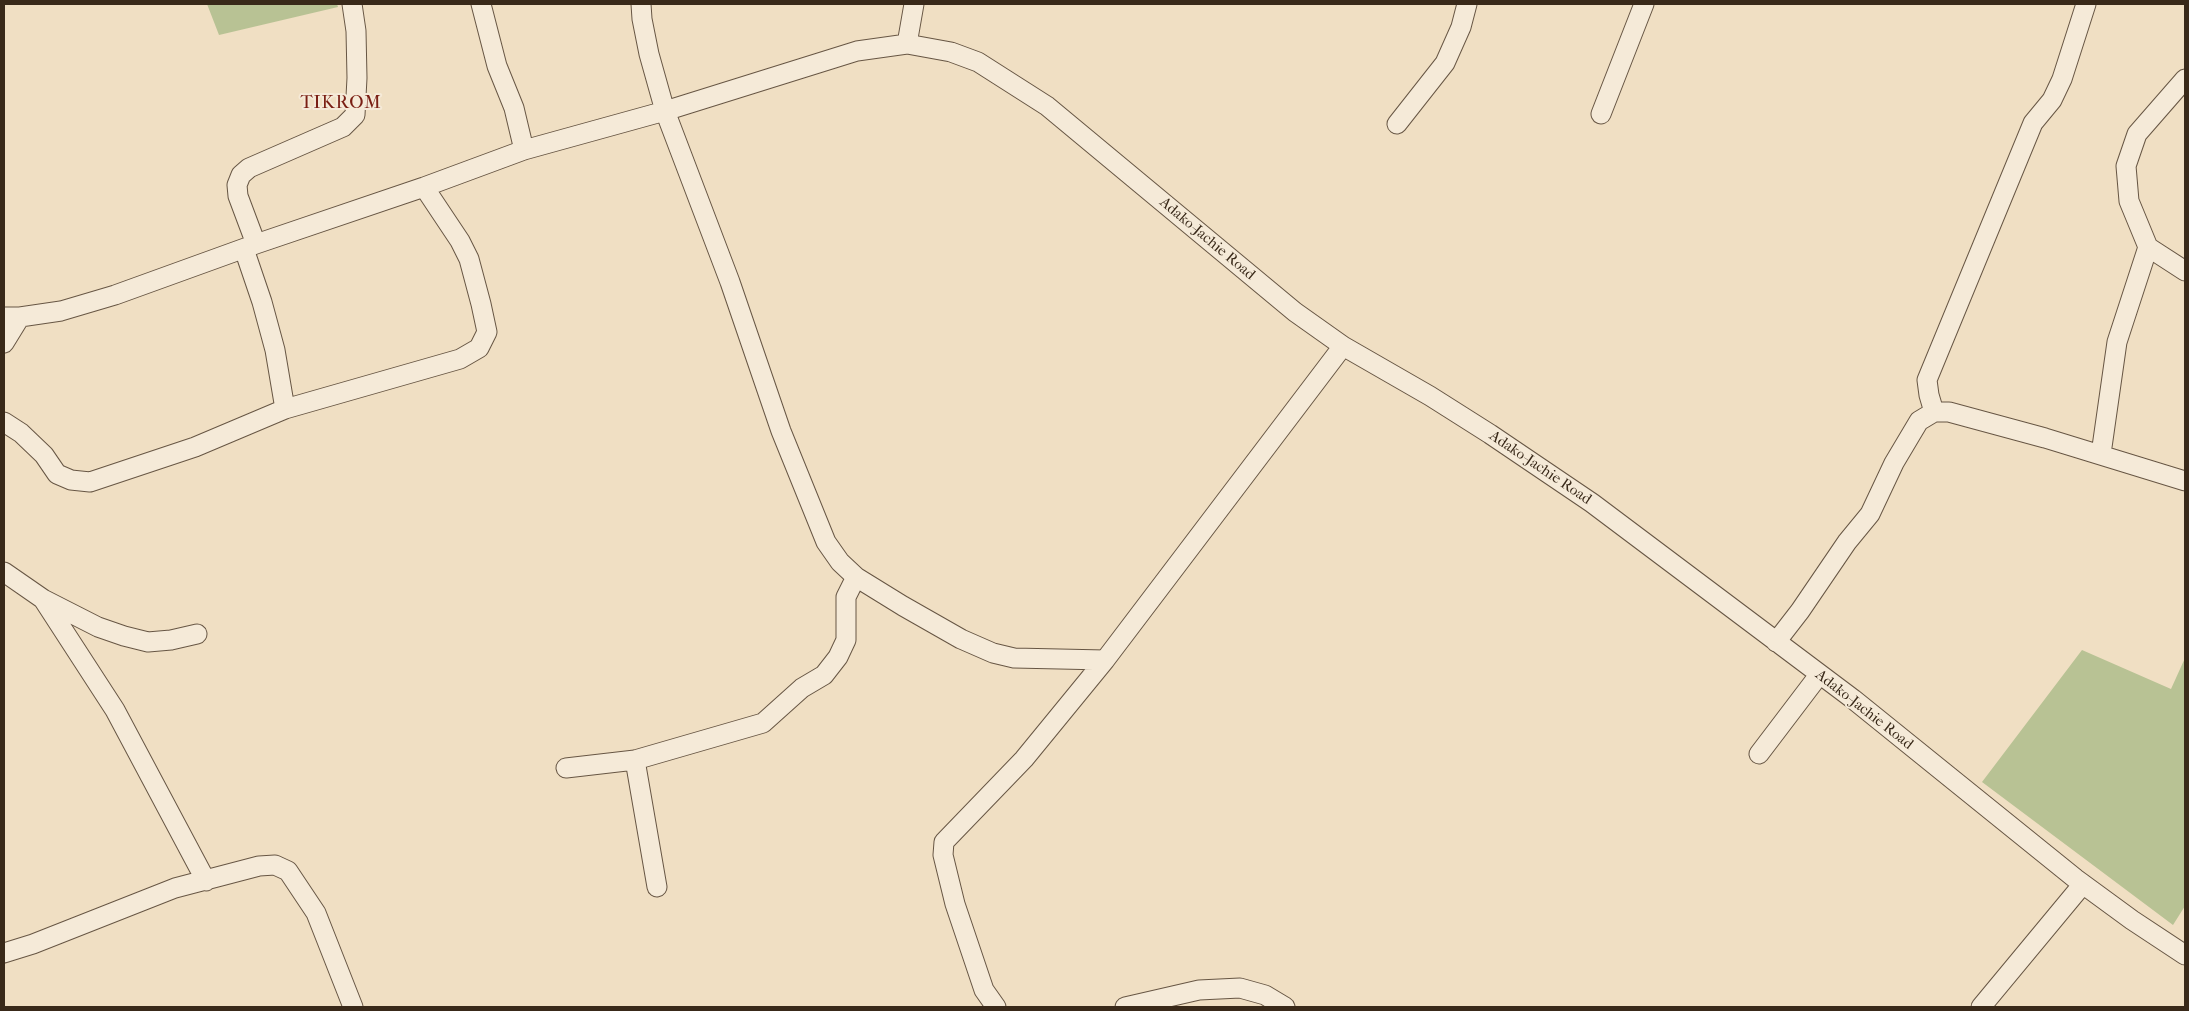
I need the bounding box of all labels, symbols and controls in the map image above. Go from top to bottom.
district label: TIKROM [300,93,382,115]
street label: Adako-Jachie Road [1155,194,1259,284]
street label: Adako-Jachie Road [1485,427,1595,509]
street label: Adako-Jachie Road [1811,666,1917,754]

